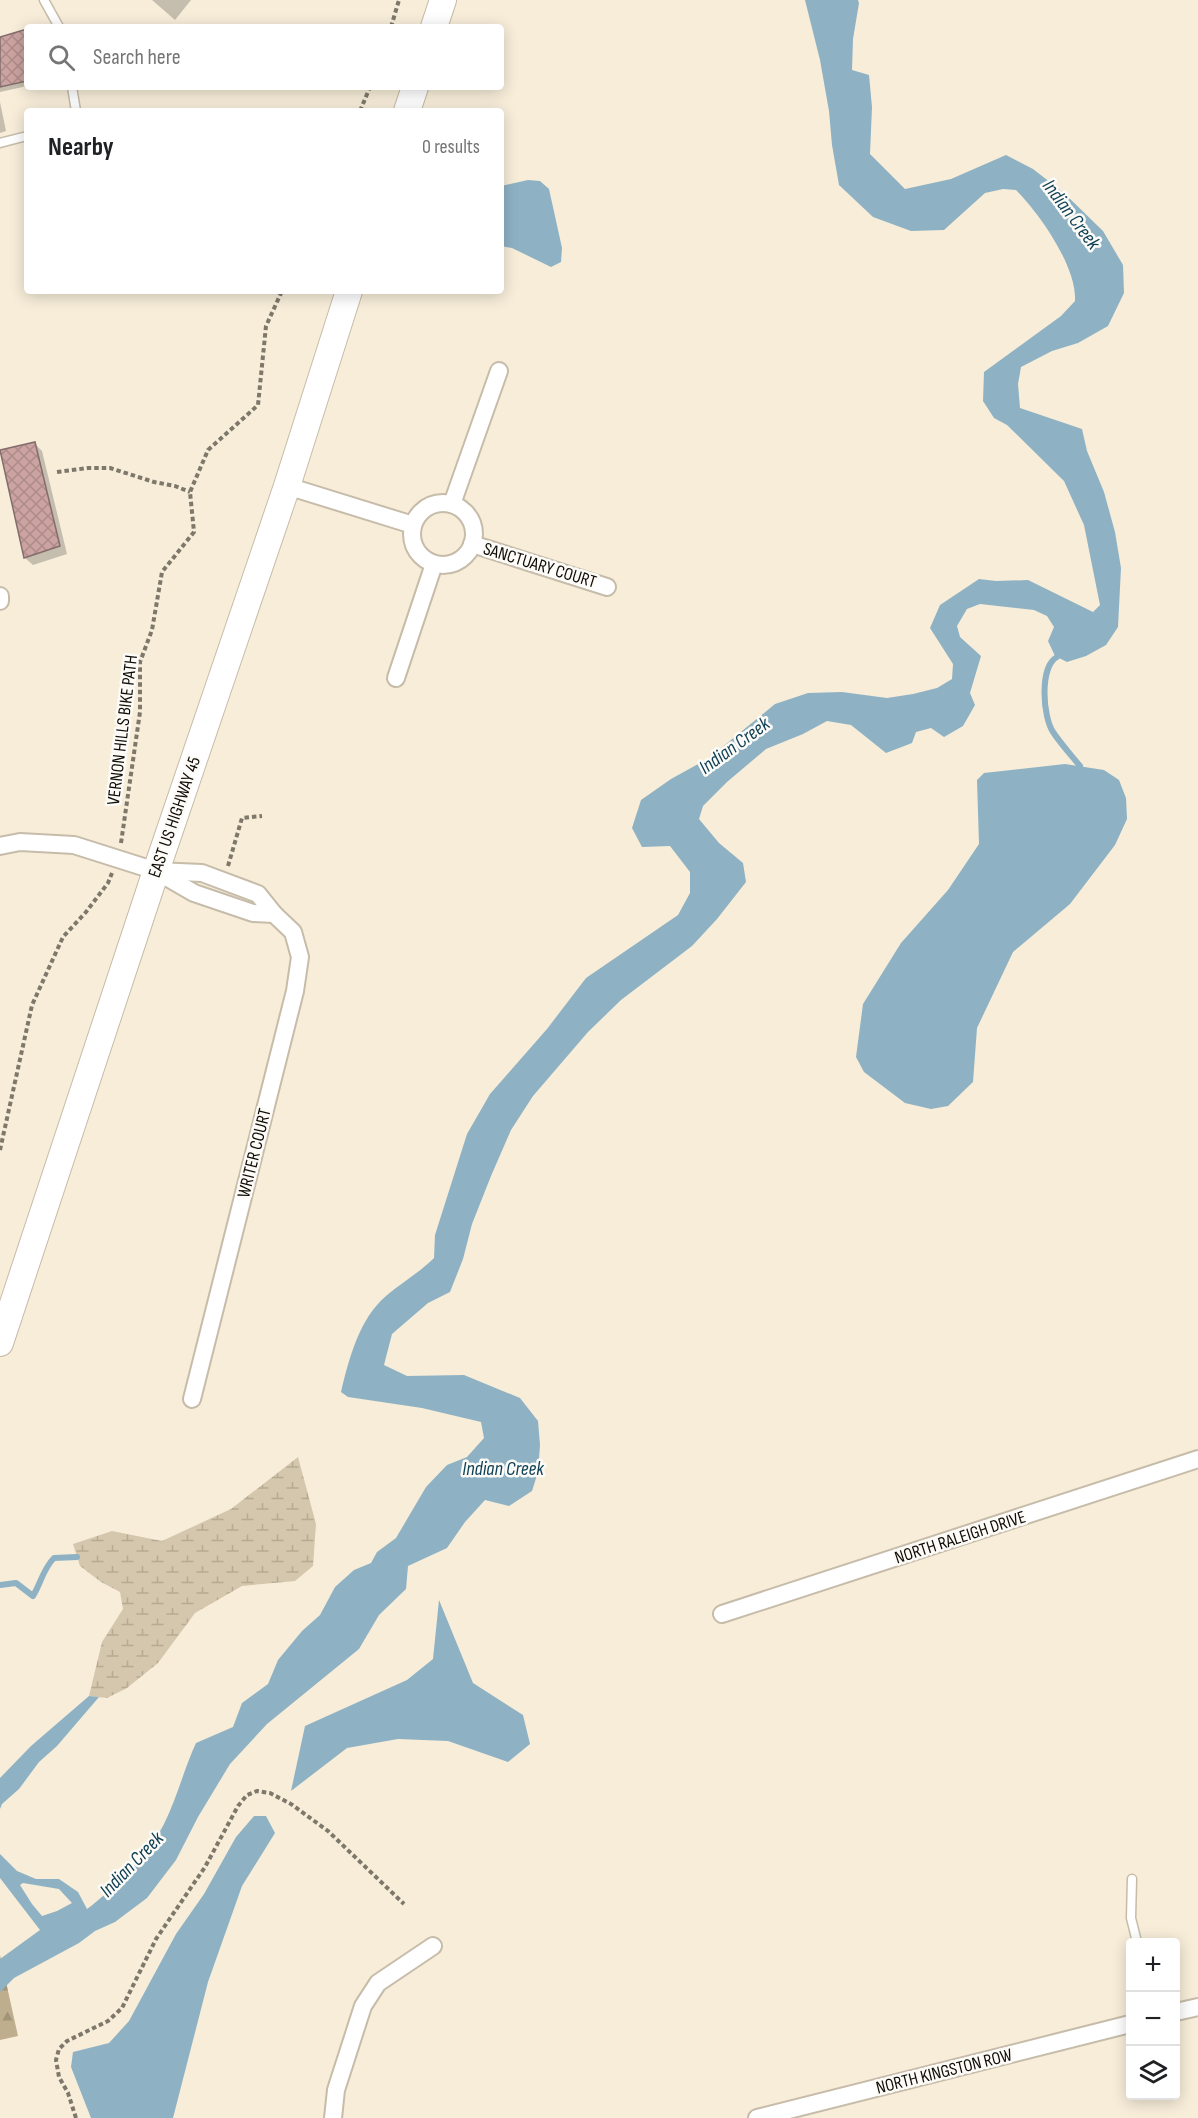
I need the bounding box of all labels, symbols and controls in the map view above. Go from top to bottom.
search box [24,24,504,90]
icon: search [45,41,78,74]
text: Search here [93,44,180,71]
text: Nearby [48,132,114,163]
text: 0 results [422,135,480,159]
water label: Indian Creek [1037,175,1106,255]
street label: SANCTUARY COURT [481,538,599,593]
street label: VERNON HILLS BIKE PATH [103,654,142,806]
water label: Indian Creek [695,712,775,780]
street label: EAST US HIGHWAY 45 [144,754,205,880]
street label: WRITER COURT [233,1106,276,1200]
water label: Indian Creek [462,1457,544,1481]
street label: NORTH RALEIGH DRIVE [892,1506,1028,1569]
water label: Indian Creek [95,1827,169,1902]
map controls [1126,1938,1180,2100]
button: + [1126,1938,1180,1992]
button: − [1126,1992,1180,2046]
street label: NORTH KINGSTON ROW [874,2044,1015,2099]
button: layers [1126,2046,1180,2100]

